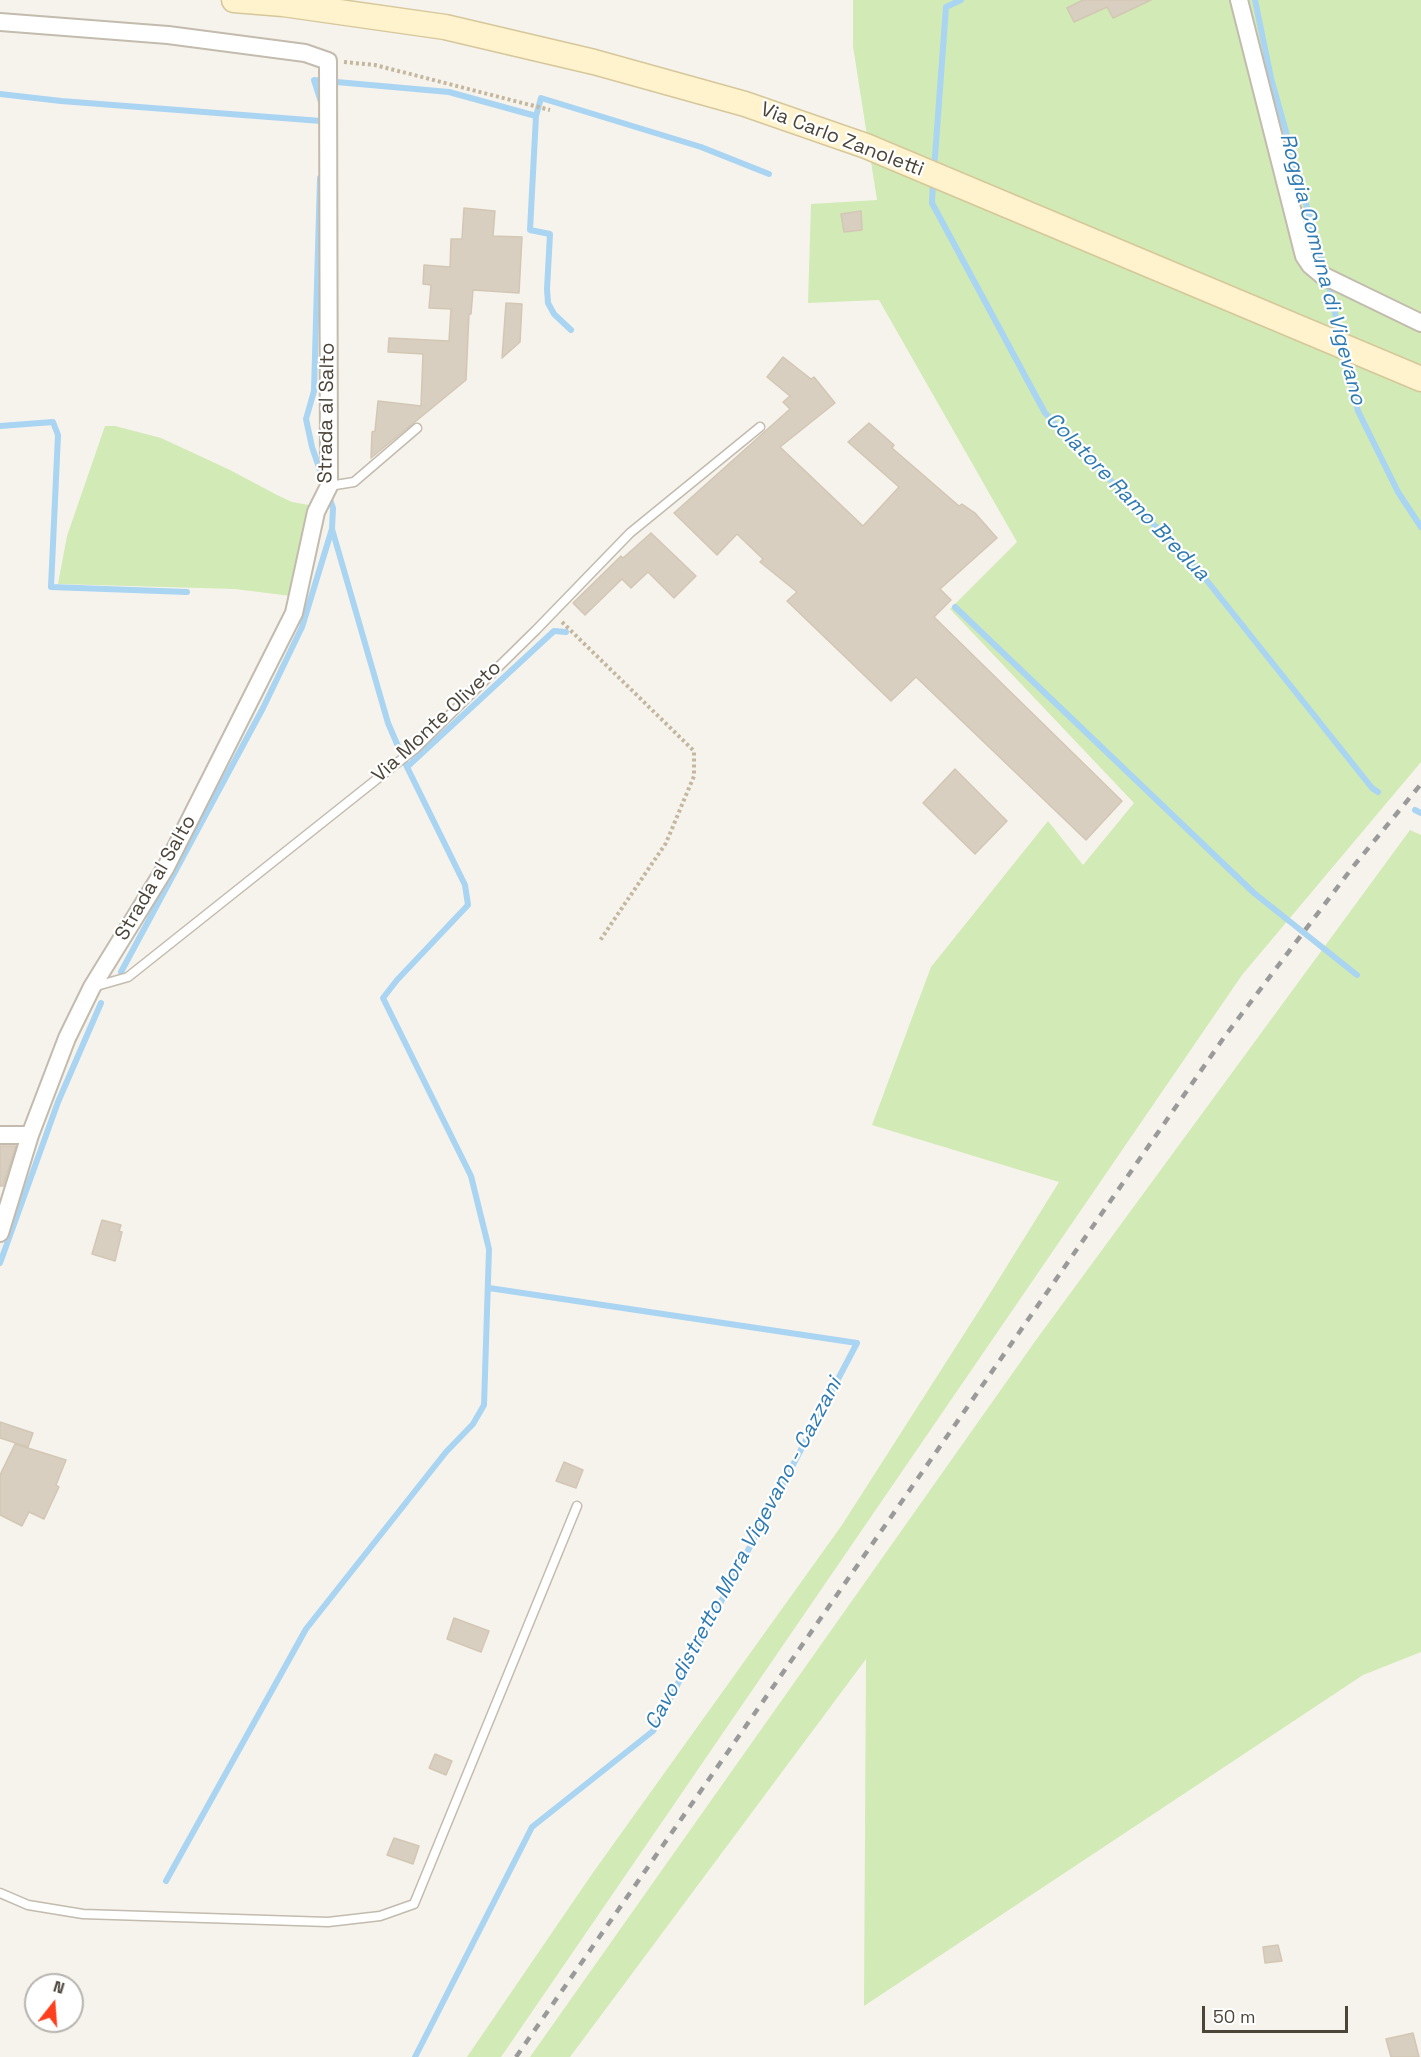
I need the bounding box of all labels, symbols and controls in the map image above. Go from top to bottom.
street label: Via Carlo Zanoletti [757,98,927,182]
water label: Roggia Comuna di Vigevano [1274,131,1370,407]
street label: Strada al Salto [314,342,340,484]
water label: Colatore Ramo Bredua [1040,407,1214,587]
street label: Via Monte Oliveto [368,656,506,788]
street label: Strada al Salto [110,811,202,945]
water label: Cavo distretto Mora Vigevano - Cazzani [640,1374,848,1734]
north arrow [24,1973,84,2033]
text: N [51,1976,67,1999]
scale bar [1205,1994,1350,2032]
text: 50 m [1213,2005,1255,2028]

